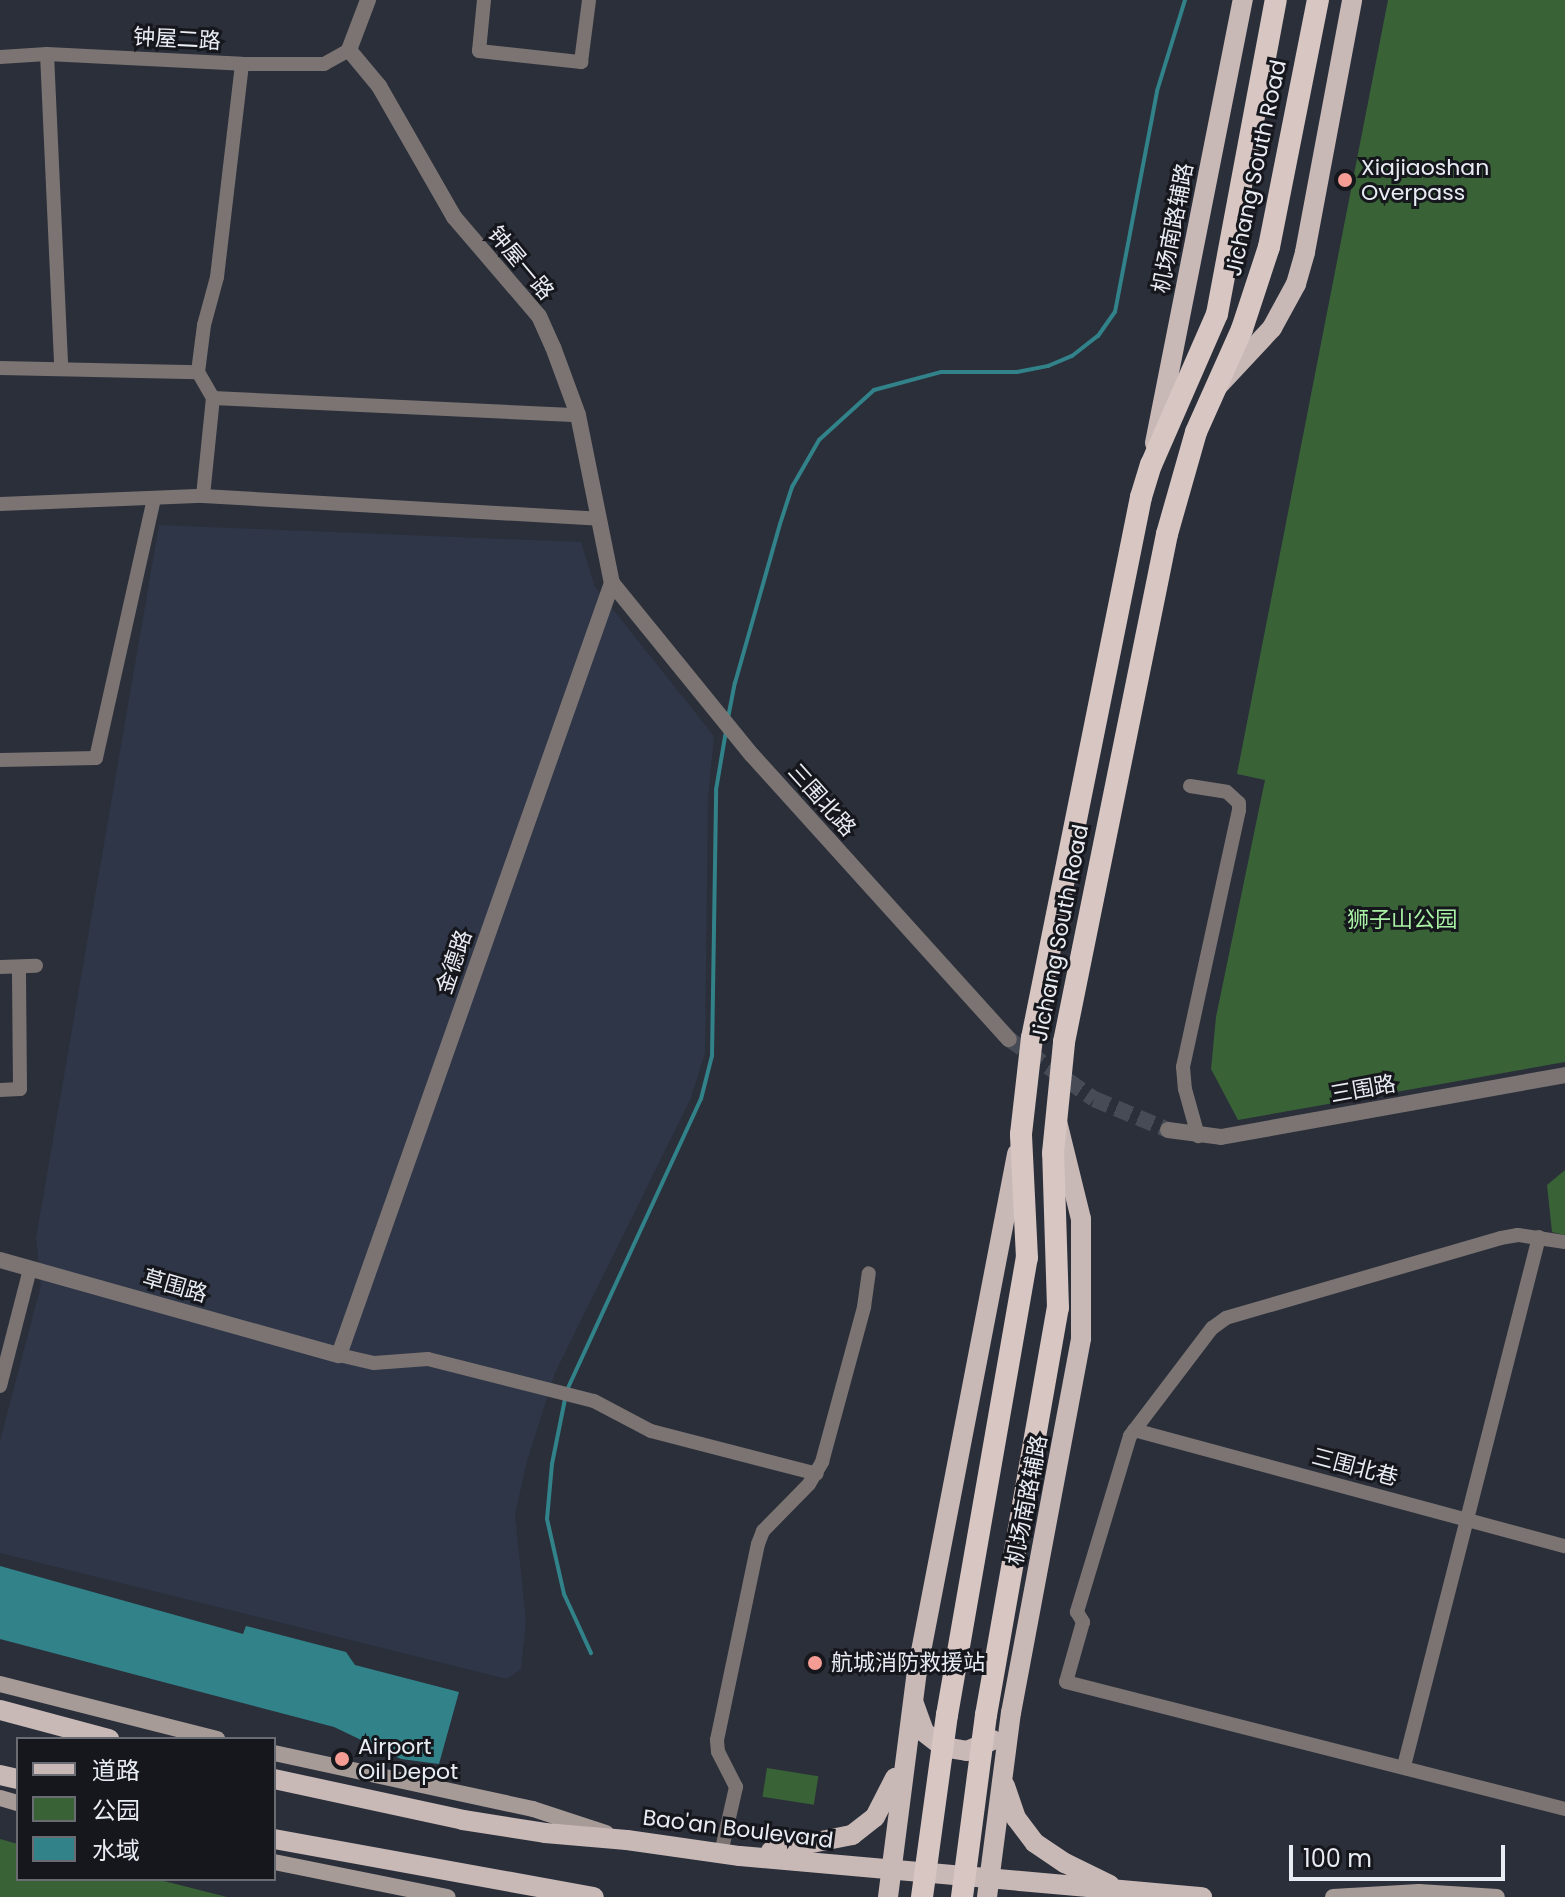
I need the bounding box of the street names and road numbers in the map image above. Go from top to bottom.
street label: 钟屋二路 [132,24,222,54]
street label: Jichang South Road [1220,57,1292,279]
street label: 机场南路辅路 [1147,161,1199,295]
street label: 钟屋一路 [483,221,559,305]
street label: 三围北路 [783,758,861,842]
street label: Jichang South Road [1026,822,1094,1044]
street label: 金德路 [431,927,477,997]
street label: 三围路 [1328,1070,1398,1108]
street label: 草围路 [140,1264,210,1308]
street label: 机场南路辅路 [1001,1433,1053,1567]
street label: 三围北巷 [1309,1443,1401,1491]
street label: Bao'an Boulevard [641,1804,835,1854]

